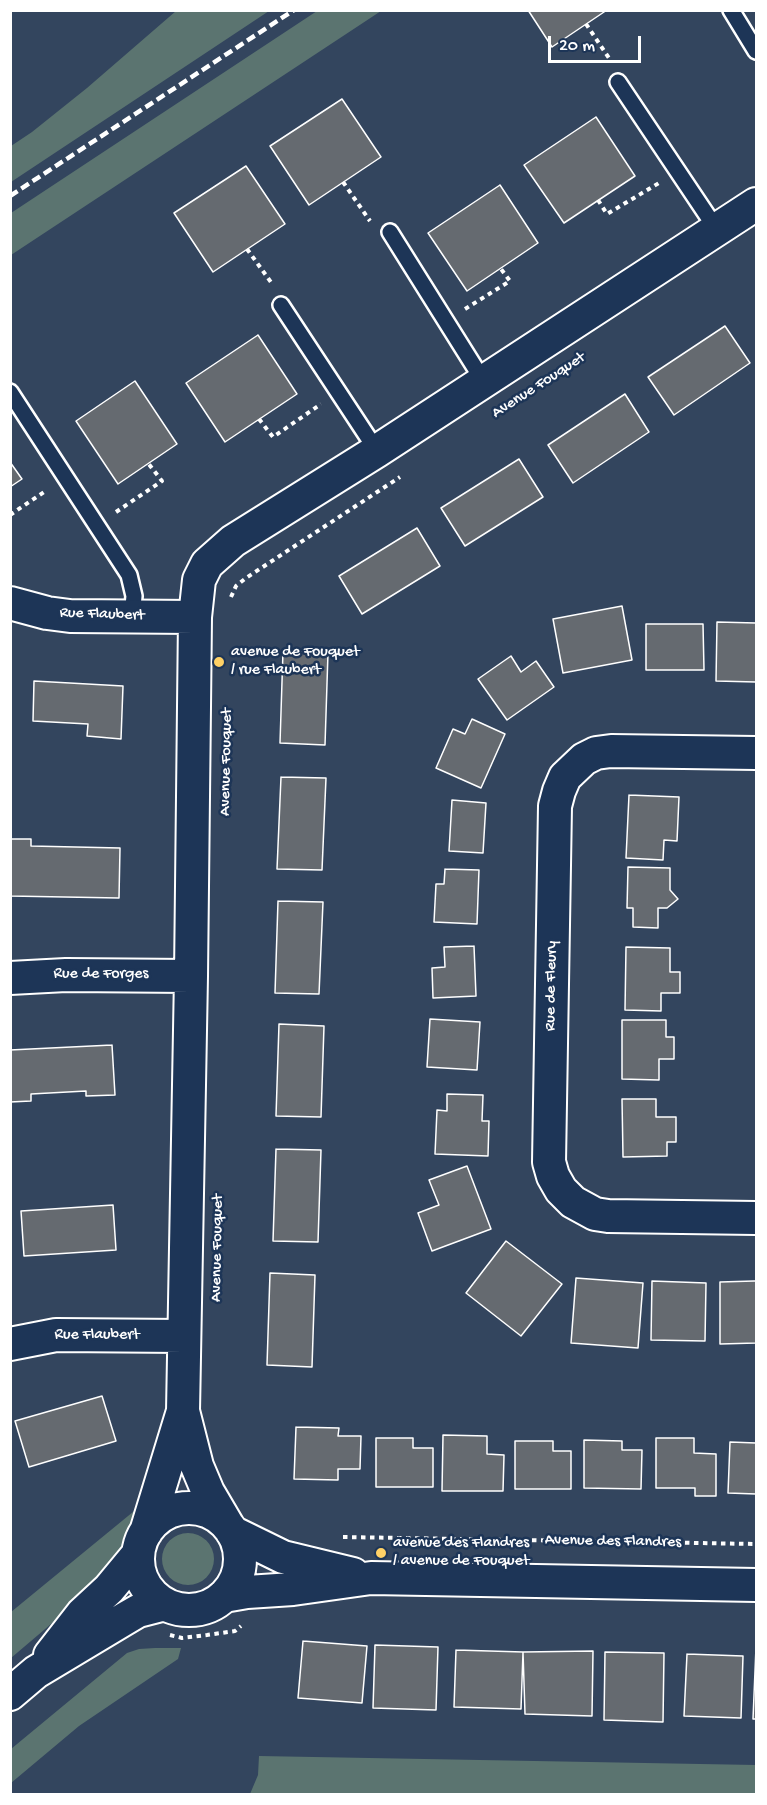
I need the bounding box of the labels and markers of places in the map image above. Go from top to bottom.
place label: avenue de Fouquet / rue Flaubert [231,643,360,681]
marker: avenue de Fouquet / rue Flaubert [212,655,226,669]
place label: avenue des Flandres / avenue de Fouquet [393,1534,529,1572]
marker: avenue des Flandres / avenue de Fouquet [374,1546,388,1560]

